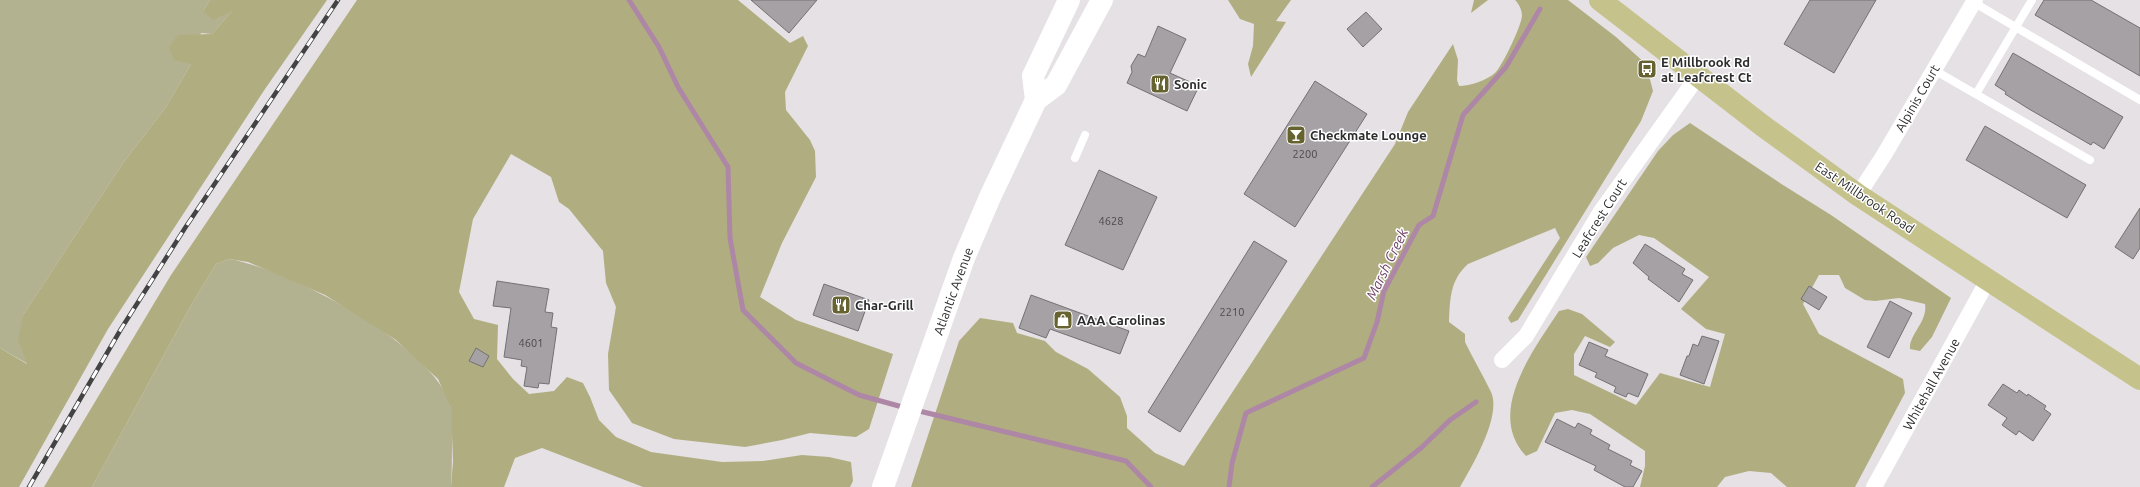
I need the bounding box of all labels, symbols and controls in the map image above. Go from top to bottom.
place label: E Millbrook Rd at Leafcrest Ct [1661,55,1752,84]
bus stop icon: E Millbrook Rd at Leafcrest Ct [1636,58,1658,80]
street label: Alpinis Court [1892,62,1942,134]
restaurant icon: Sonic [1149,73,1171,95]
place label: Sonic [1174,77,1207,91]
bar icon: Checkmate Lounge [1285,124,1307,146]
place label: Checkmate Lounge [1310,128,1427,142]
house number: 2200 [1293,148,1317,160]
street label: East Millbrook Road [1813,159,1917,235]
street label: Leafcrest Court [1569,176,1629,260]
house number: 4628 [1099,215,1123,227]
water label: Marsh Creek [1363,225,1411,302]
street label: Atlantic Avenue [931,245,975,337]
restaurant icon: Char-Grill [830,294,852,316]
place label: Char-Grill [855,298,914,312]
house number: 2210 [1220,306,1244,318]
shop icon: AAA Carolinas [1052,309,1074,331]
place label: AAA Carolinas [1077,313,1165,327]
street label: Whitehall Avenue [1900,336,1962,432]
house number: 4601 [519,337,543,349]

